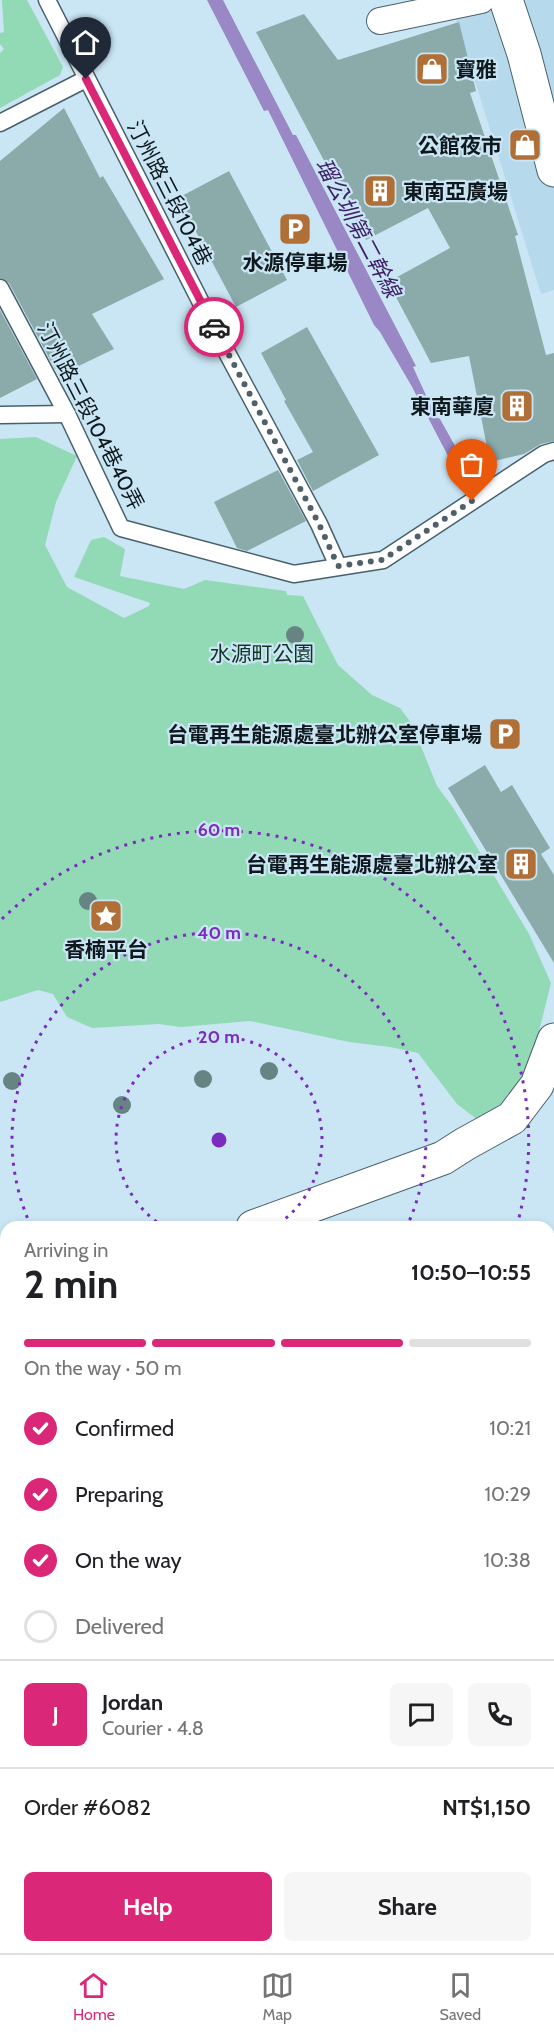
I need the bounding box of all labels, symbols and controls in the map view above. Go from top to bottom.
pin [60,17,111,79]
icon: home [69,26,102,59]
shop icon: 寶雅 [414,51,450,87]
place label: 寶雅 [455,57,497,82]
street label: 汀州路三段104巷 [123,116,217,270]
shop icon: 公館夜市 [507,127,543,163]
place label: 公館夜市 [418,133,502,158]
water label: 瑠公圳第二幹線 [310,154,407,305]
building icon: 東南亞廣場 [362,173,398,209]
place label: 東南亞廣場 [403,179,508,204]
parking icon: 水源停車場 [277,211,313,247]
place label: 水源停車場 [243,250,348,275]
courier [184,297,244,357]
icon: car [198,311,231,344]
street label: 汀州路三段104巷40弄 [33,318,149,514]
building icon: 東南華廈 [499,388,535,424]
place label: 東南華廈 [410,394,494,419]
pin [446,439,497,501]
icon: bag [455,448,488,481]
park label: 水源町公園 [210,641,315,666]
parking icon: 台電再生能源處臺北辦公室停車場 [487,716,523,752]
place label: 台電再生能源處臺北辦公室停車場 [167,722,482,747]
text: 60 m [198,819,240,841]
building icon: 台電再生能源處臺北辦公室 [503,846,539,882]
place label: 台電再生能源處臺北辦公室 [246,852,498,877]
place icon: 香楠平台 [88,898,124,934]
text: 40 m [197,922,241,944]
place label: 香楠平台 [64,937,148,962]
text: 20 m [198,1026,240,1048]
centre of rings [209,1130,229,1150]
text: Arriving in [24,1238,108,1262]
text: 10:50–10:55 [411,1259,531,1286]
text: 2 min [24,1260,118,1308]
text: On the way · 50 m [24,1356,182,1380]
icon: check [24,1412,57,1445]
text: Confirmed [75,1415,174,1442]
text: 10:21 [489,1416,531,1440]
icon: check [24,1478,57,1511]
text: Preparing [75,1481,163,1508]
text: 10:29 [485,1482,531,1506]
icon: check [24,1544,57,1577]
text: On the way [75,1547,182,1574]
text: 10:38 [483,1548,531,1572]
text: Delivered [75,1613,164,1640]
button: chat [390,1683,453,1746]
button: phone [468,1683,531,1746]
text: Jordan [102,1689,163,1716]
text: J [52,1701,59,1728]
text: Courier · 4.8 [102,1716,204,1740]
text: Order #6082 [24,1794,151,1821]
text: NT$1,150 [442,1794,531,1821]
button: Help [24,1872,272,1941]
button: Share [284,1872,531,1941]
tab: Home [73,1969,115,2024]
tab: Map [261,1969,294,2024]
tab: Saved [440,1969,481,2024]

